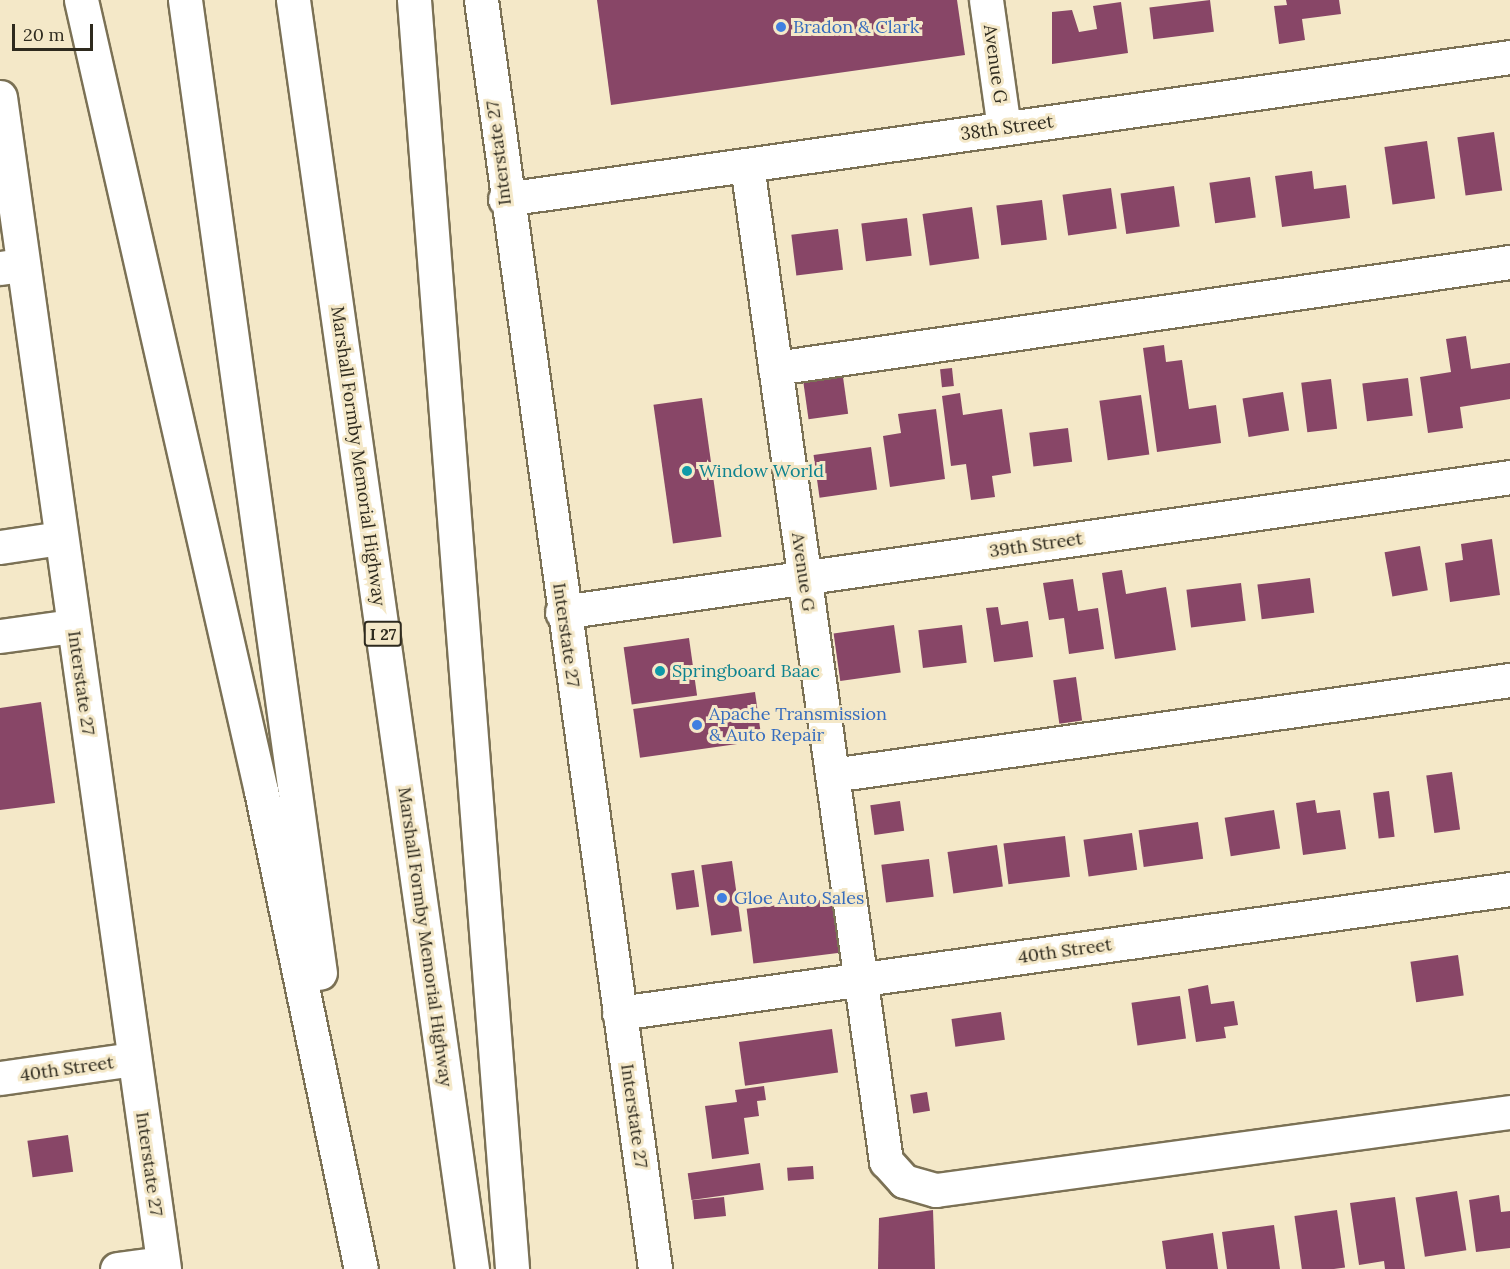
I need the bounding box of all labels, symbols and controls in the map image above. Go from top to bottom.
scale bar [15,12,96,50]
place label: Bradon & Clark [793,16,919,38]
marker: Bradon & Clark [774,20,788,34]
text: 20 m [23,23,65,46]
street label: Avenue G [979,23,1011,105]
street label: Interstate 27 [482,100,516,206]
street label: 38th Street [959,111,1055,145]
street label: Marshall Formby Memorial Highway [326,305,390,607]
place label: Window World [699,460,824,482]
marker: Window World [680,464,694,478]
street label: 39th Street [988,528,1084,562]
street label: Avenue G [787,531,819,613]
street label: Interstate 27 [548,581,584,689]
road number: I 27 [364,621,403,647]
street label: Interstate 27 [63,629,99,737]
place label: Springboard Baac [672,660,820,682]
marker: Springboard Baac [653,664,667,678]
place label: Apache Transmission & Auto Repair [709,704,887,746]
marker: Apache Transmission & Auto Repair [690,718,704,732]
street label: Marshall Formby Memorial Highway [393,786,457,1088]
place label: Gloe Auto Sales [734,887,864,909]
marker: Gloe Auto Sales [715,891,729,905]
street label: 40th Street [1017,934,1113,968]
street label: 40th Street [19,1052,115,1086]
street label: Interstate 27 [616,1062,652,1170]
street label: Interstate 27 [131,1110,167,1218]

